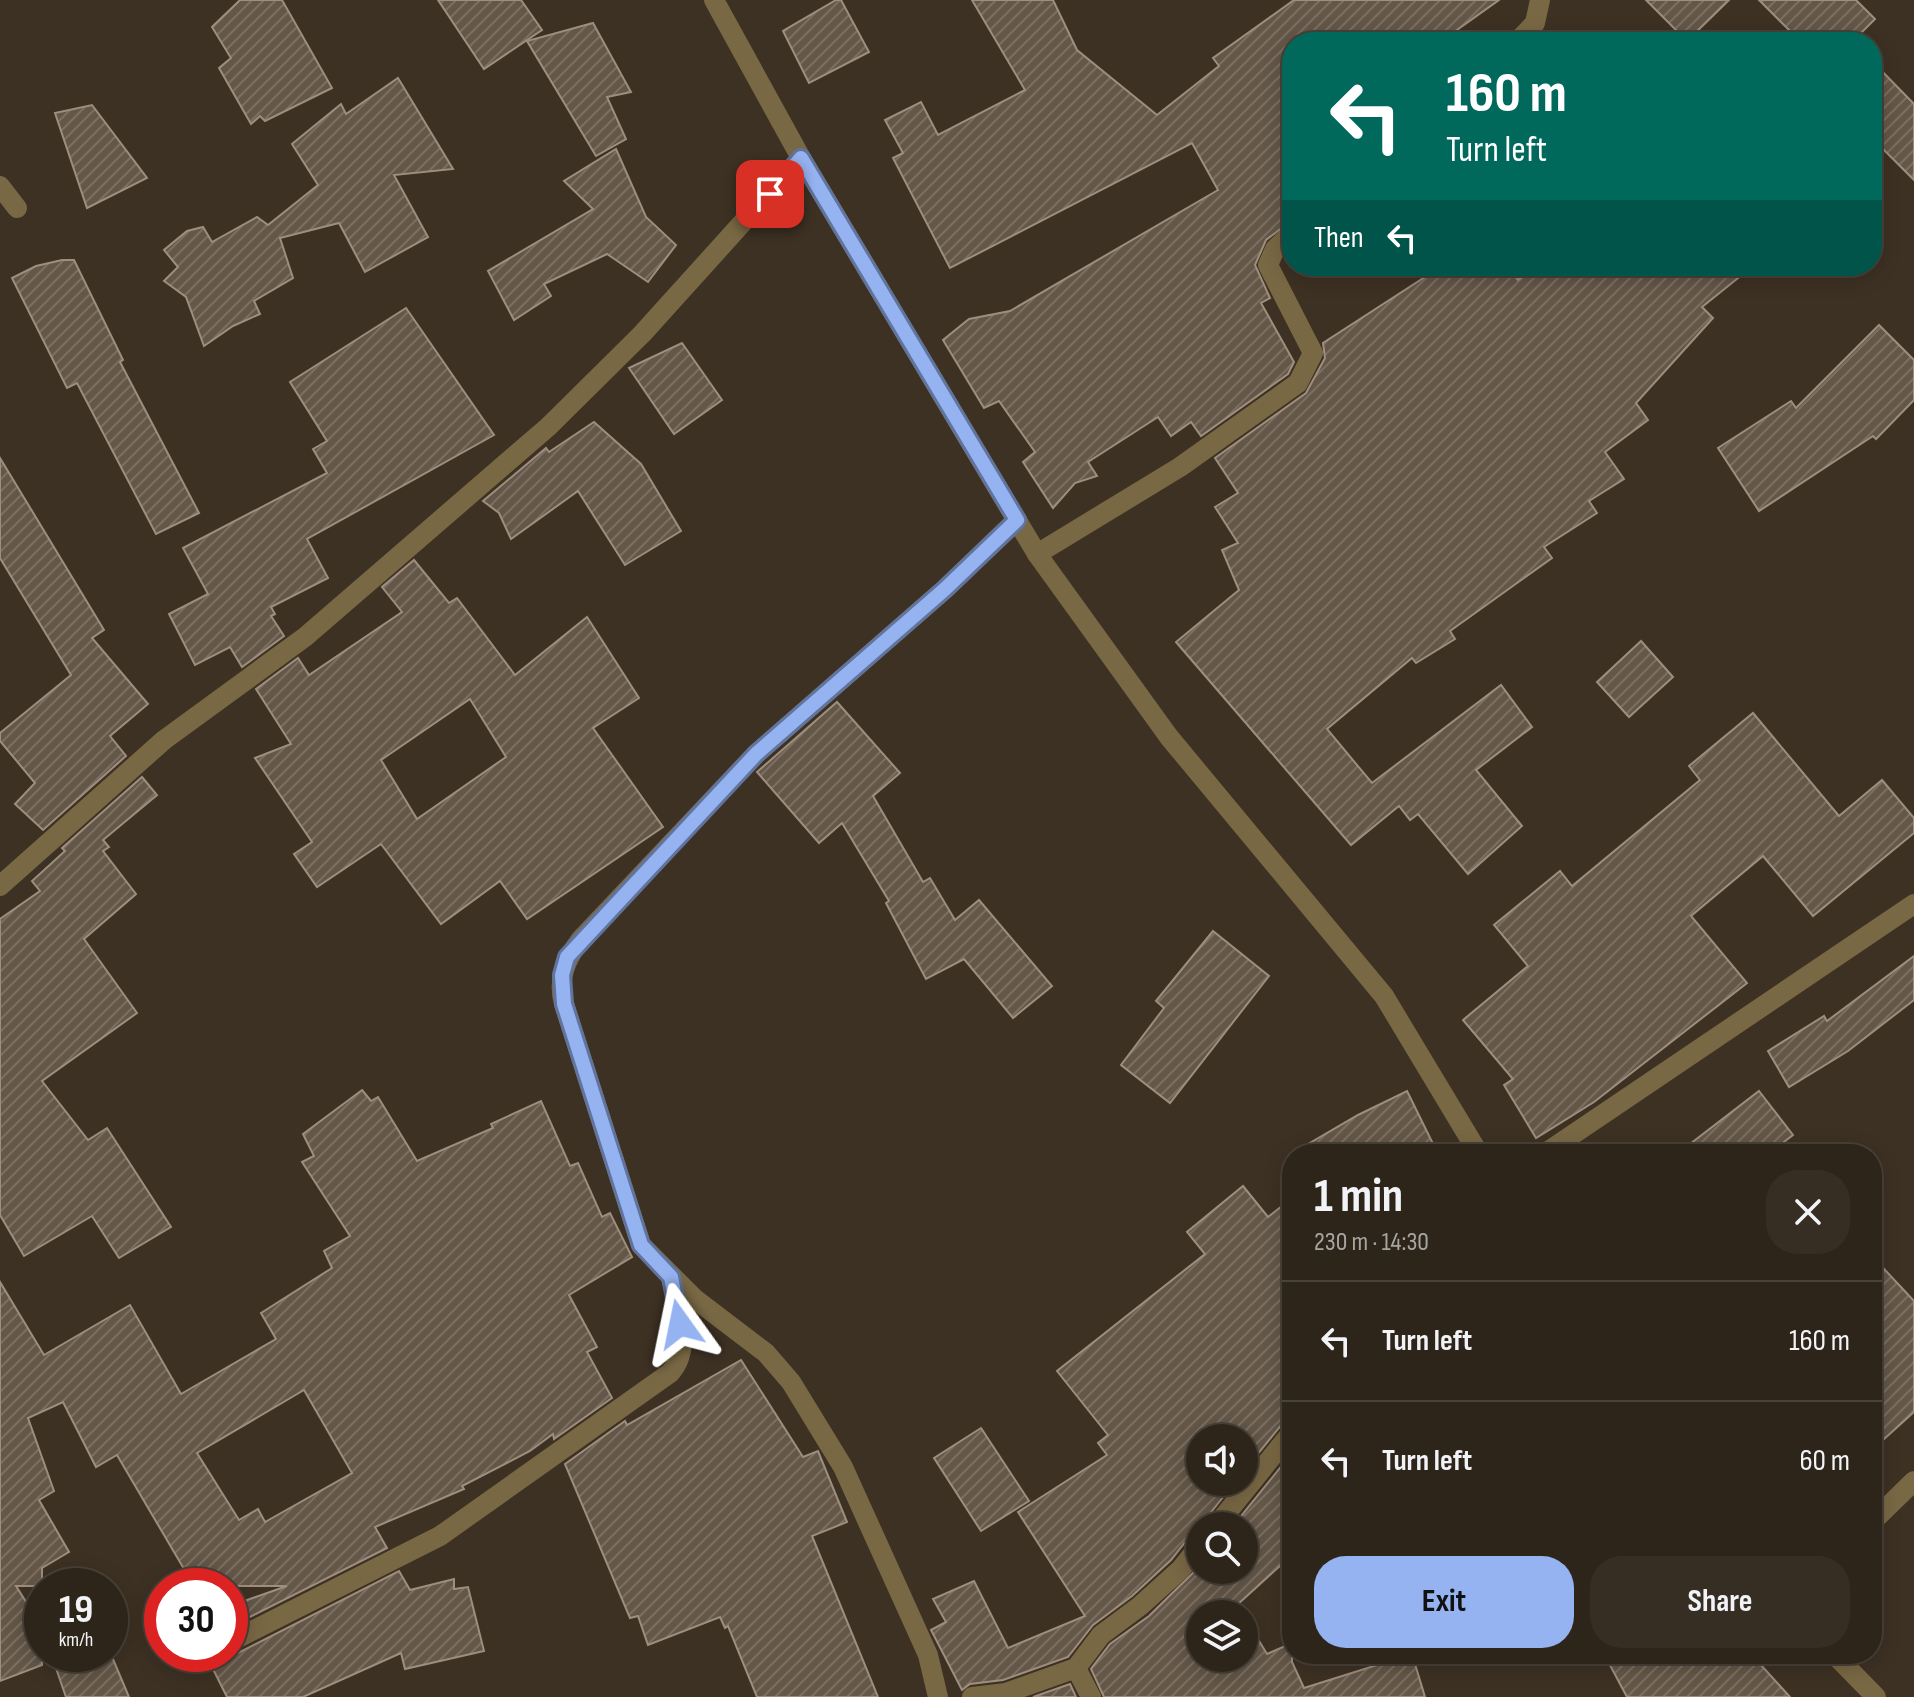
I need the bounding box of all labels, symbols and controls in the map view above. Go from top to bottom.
text: 160 m [1446,61,1567,128]
icon: left [1314,64,1418,168]
text: Turn left [1446,129,1547,172]
pin [736,160,804,228]
icon: arrive [748,172,792,216]
icon: left [1380,216,1424,260]
text: Then [1314,220,1364,256]
text: 1 min [1314,1168,1403,1225]
button: close [1766,1170,1850,1254]
text: 230 m · 14:30 [1314,1227,1429,1258]
position arrow [638,1282,722,1366]
icon: left [1314,1319,1358,1363]
text: Turn left [1382,1323,1472,1359]
text: 160 m [1789,1323,1850,1359]
map controls [1186,1424,1258,1672]
button: sound [1186,1424,1258,1496]
icon: left [1314,1439,1358,1483]
text: Turn left [1382,1443,1472,1479]
text: 60 m [1799,1443,1850,1479]
button: search [1186,1512,1258,1584]
button: Exit [1314,1556,1574,1648]
button: Share [1590,1556,1850,1648]
speed limit sign: 30 [144,1568,248,1672]
text: 19 [59,1586,93,1634]
button: layers [1186,1600,1258,1672]
text: km/h [59,1628,93,1652]

